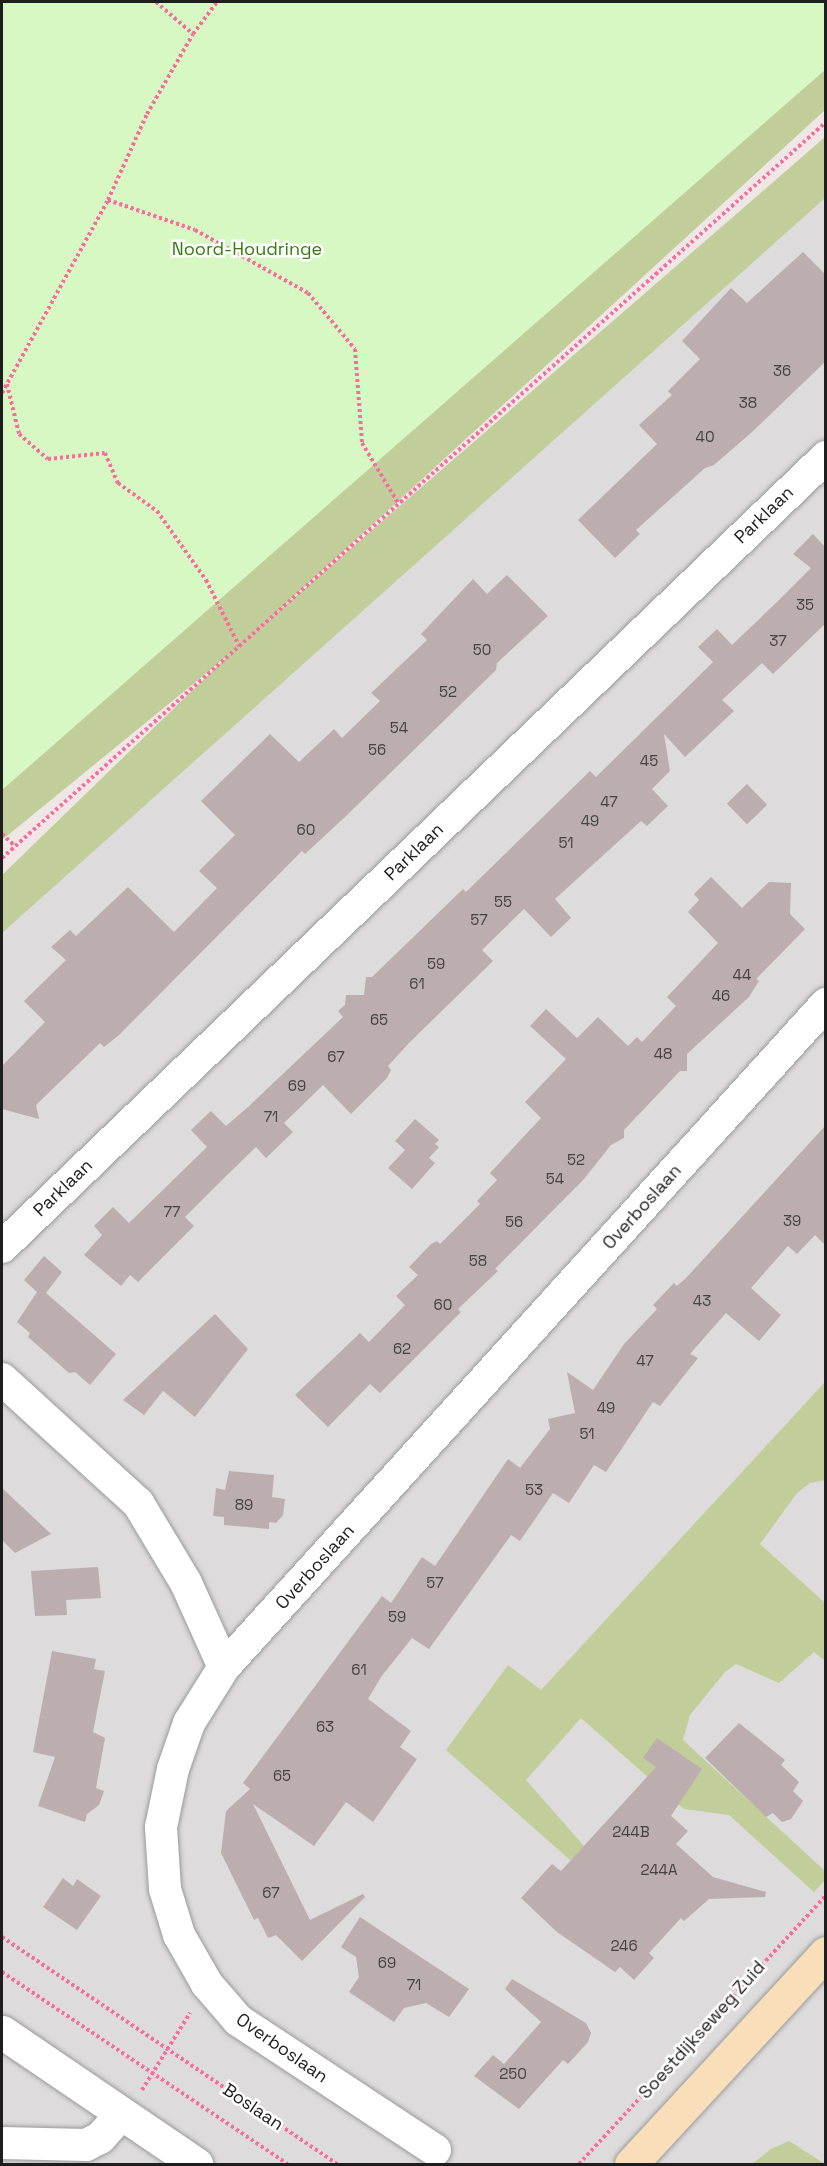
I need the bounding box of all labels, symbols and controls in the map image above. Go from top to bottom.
park label: Noord-Houdringe [172,238,322,260]
house number: 36 [773,362,791,380]
house number: 38 [739,394,757,412]
house number: 40 [696,428,714,446]
street label: Parklaan [730,482,798,548]
house number: 35 [796,596,814,614]
house number: 37 [769,632,787,650]
house number: 50 [473,641,491,659]
house number: 52 [439,683,457,701]
house number: 54 [390,719,408,737]
house number: 56 [368,741,386,759]
house number: 45 [640,752,658,770]
house number: 47 [600,793,618,811]
house number: 49 [581,812,599,830]
street label: Parklaan [380,819,448,885]
house number: 60 [297,821,315,839]
house number: 51 [558,834,574,852]
house number: 55 [494,893,512,911]
house number: 57 [470,911,488,929]
house number: 59 [427,955,445,973]
house number: 44 [733,966,751,984]
house number: 61 [409,975,425,993]
house number: 46 [712,987,730,1005]
house number: 65 [370,1011,388,1029]
house number: 48 [654,1045,672,1063]
house number: 67 [327,1048,345,1066]
house number: 69 [288,1077,306,1095]
house number: 71 [264,1108,278,1126]
house number: 52 [567,1151,585,1169]
street label: Parklaan [29,1155,97,1221]
street label: Overboslaan [598,1160,686,1254]
house number: 54 [546,1170,564,1188]
house number: 77 [164,1203,180,1221]
house number: 39 [783,1212,801,1230]
house number: 56 [505,1213,523,1231]
house number: 58 [469,1252,487,1270]
house number: 43 [693,1292,711,1310]
house number: 60 [434,1296,452,1314]
house number: 62 [393,1340,411,1358]
house number: 47 [636,1352,654,1370]
house number: 49 [597,1399,615,1417]
house number: 51 [579,1425,595,1443]
house number: 53 [525,1481,543,1499]
house number: 89 [235,1496,253,1514]
street label: Overboslaan [271,1520,359,1614]
house number: 57 [426,1574,444,1592]
house number: 59 [388,1608,406,1626]
house number: 61 [351,1661,367,1679]
house number: 63 [316,1718,334,1736]
house number: 65 [273,1767,291,1785]
house number: 244B [612,1823,650,1841]
house number: 244A [641,1861,677,1879]
house number: 67 [262,1884,280,1902]
house number: 246 [610,1937,638,1955]
house number: 69 [378,1954,396,1972]
street label: Soestdijkseweg Zuid [634,1957,770,2103]
house number: 71 [407,1976,421,1994]
street label: Overboslaan [232,2008,332,2088]
house number: 250 [499,2065,527,2083]
street label: Boslaan [219,2079,287,2135]

